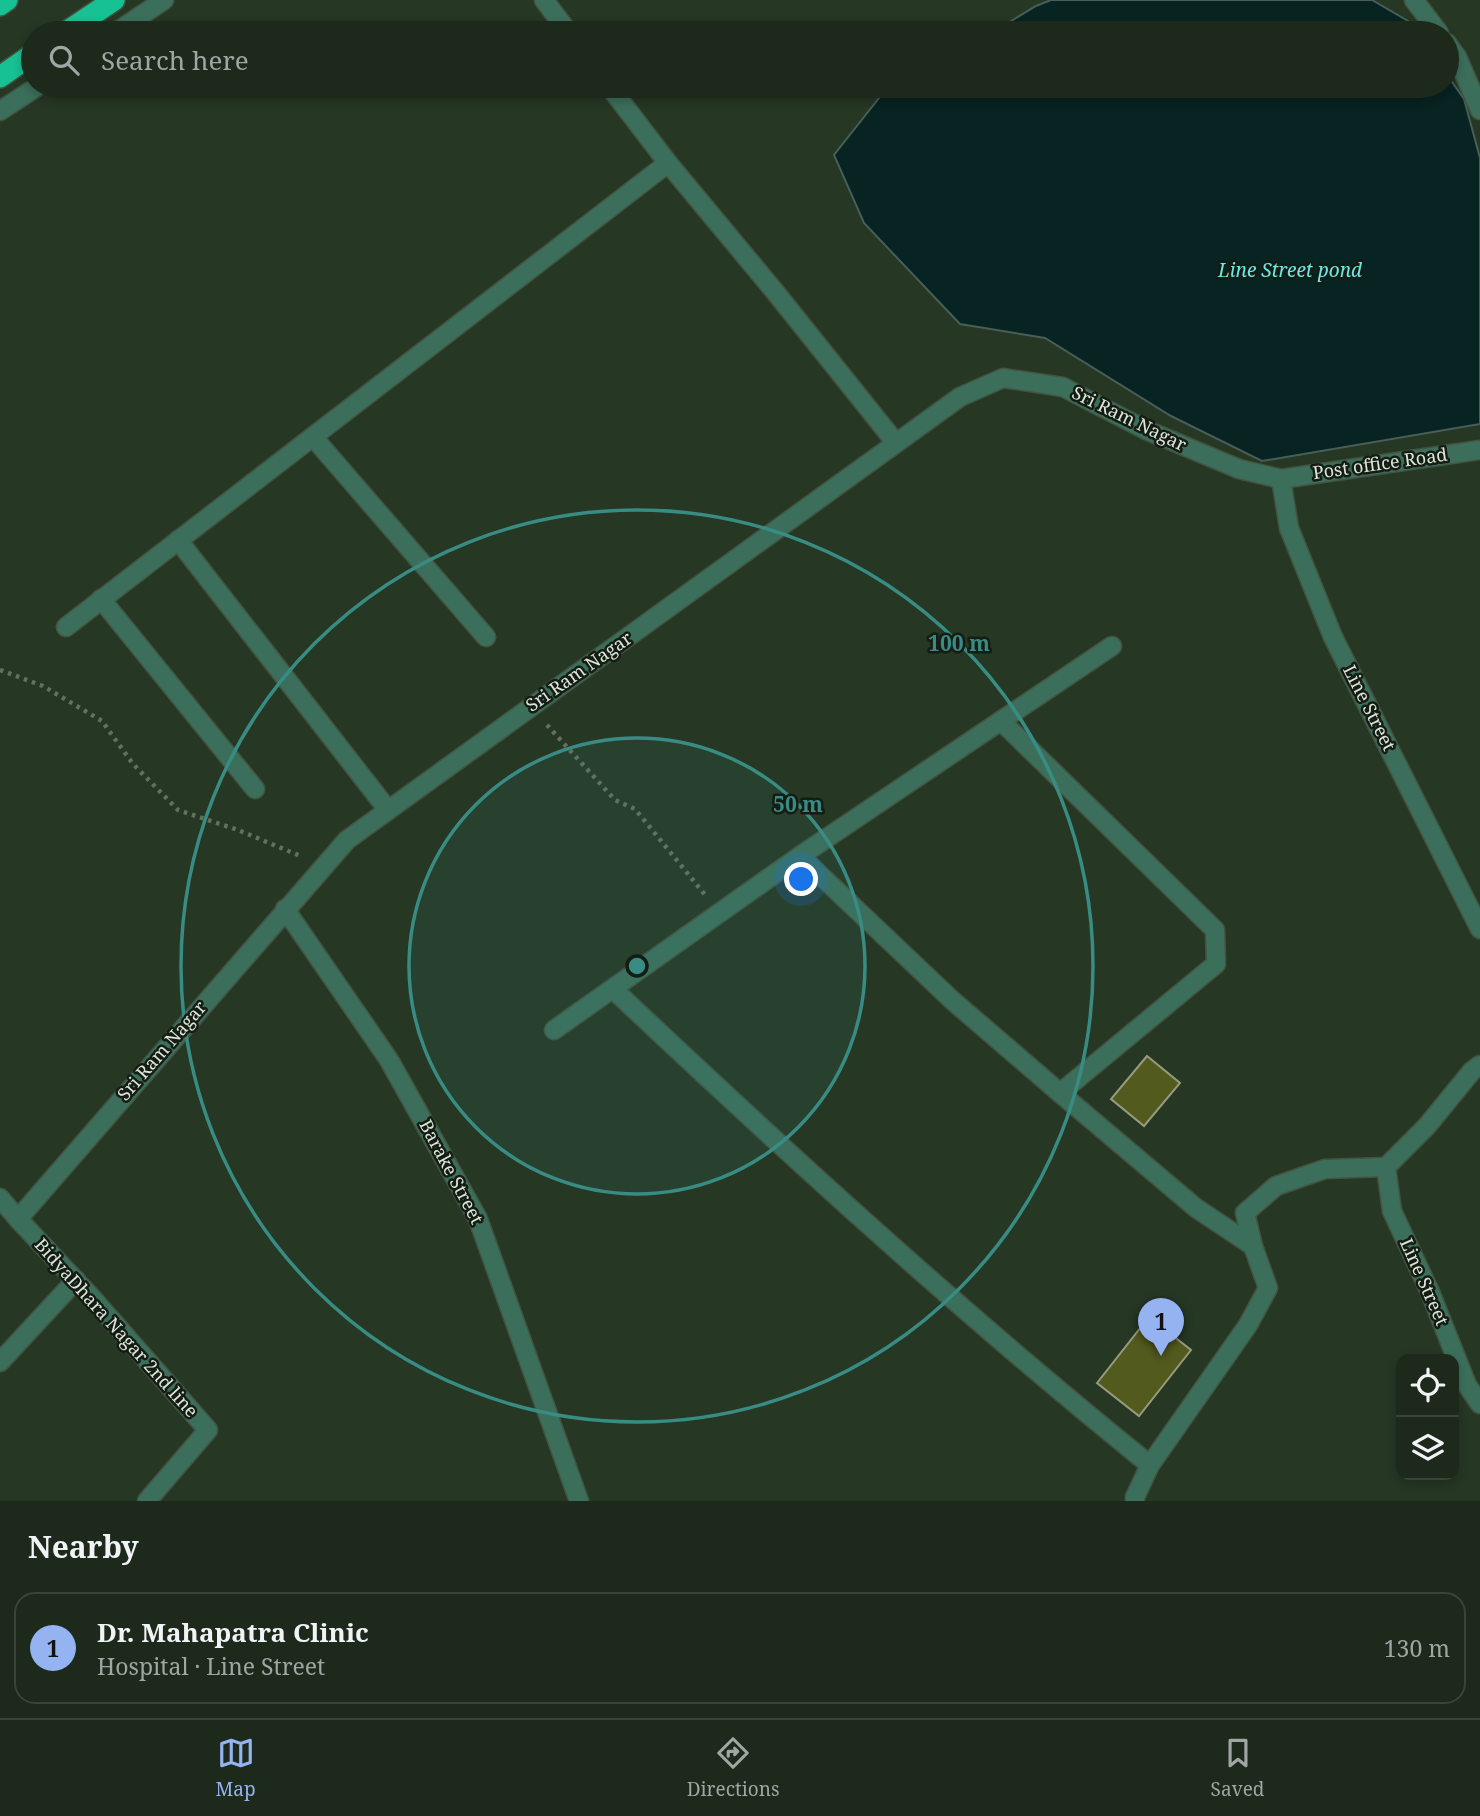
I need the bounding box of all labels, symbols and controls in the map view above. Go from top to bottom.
search box [21,21,1459,98]
icon: search [45,41,83,79]
text: Search here [101,42,249,78]
water label: Line Street pond [1217,257,1363,283]
street label: Sri Ram Nagar [1068,380,1191,456]
street label: Post office Road [1311,442,1449,484]
street label: Sri Ram Nagar [521,625,637,717]
text: 100 m [928,629,990,657]
street label: Line Street [1338,661,1402,754]
text: 50 m [773,790,823,818]
your location [784,862,818,896]
centre of rings [625,954,649,978]
street label: Sri Ram Nagar [111,995,211,1105]
street label: Barake Street [414,1115,489,1228]
street label: BidyaDhara Nagar 2nd line [30,1233,204,1422]
street label: Line Street [1395,1234,1455,1329]
pin: 1 [1138,1298,1184,1356]
map controls [1396,1354,1459,1480]
button: locate [1396,1354,1459,1417]
button: layers [1396,1417,1459,1480]
text: Nearby [28,1526,139,1567]
text: Dr. Mahapatra Clinic [97,1614,369,1650]
text: 1 [47,1632,60,1664]
text: 130 m [1384,1632,1450,1664]
text: Hospital · Line Street [97,1650,325,1682]
tab: Map [216,1734,256,1802]
tab: Directions [687,1734,780,1802]
tab: Saved [1211,1734,1264,1802]

